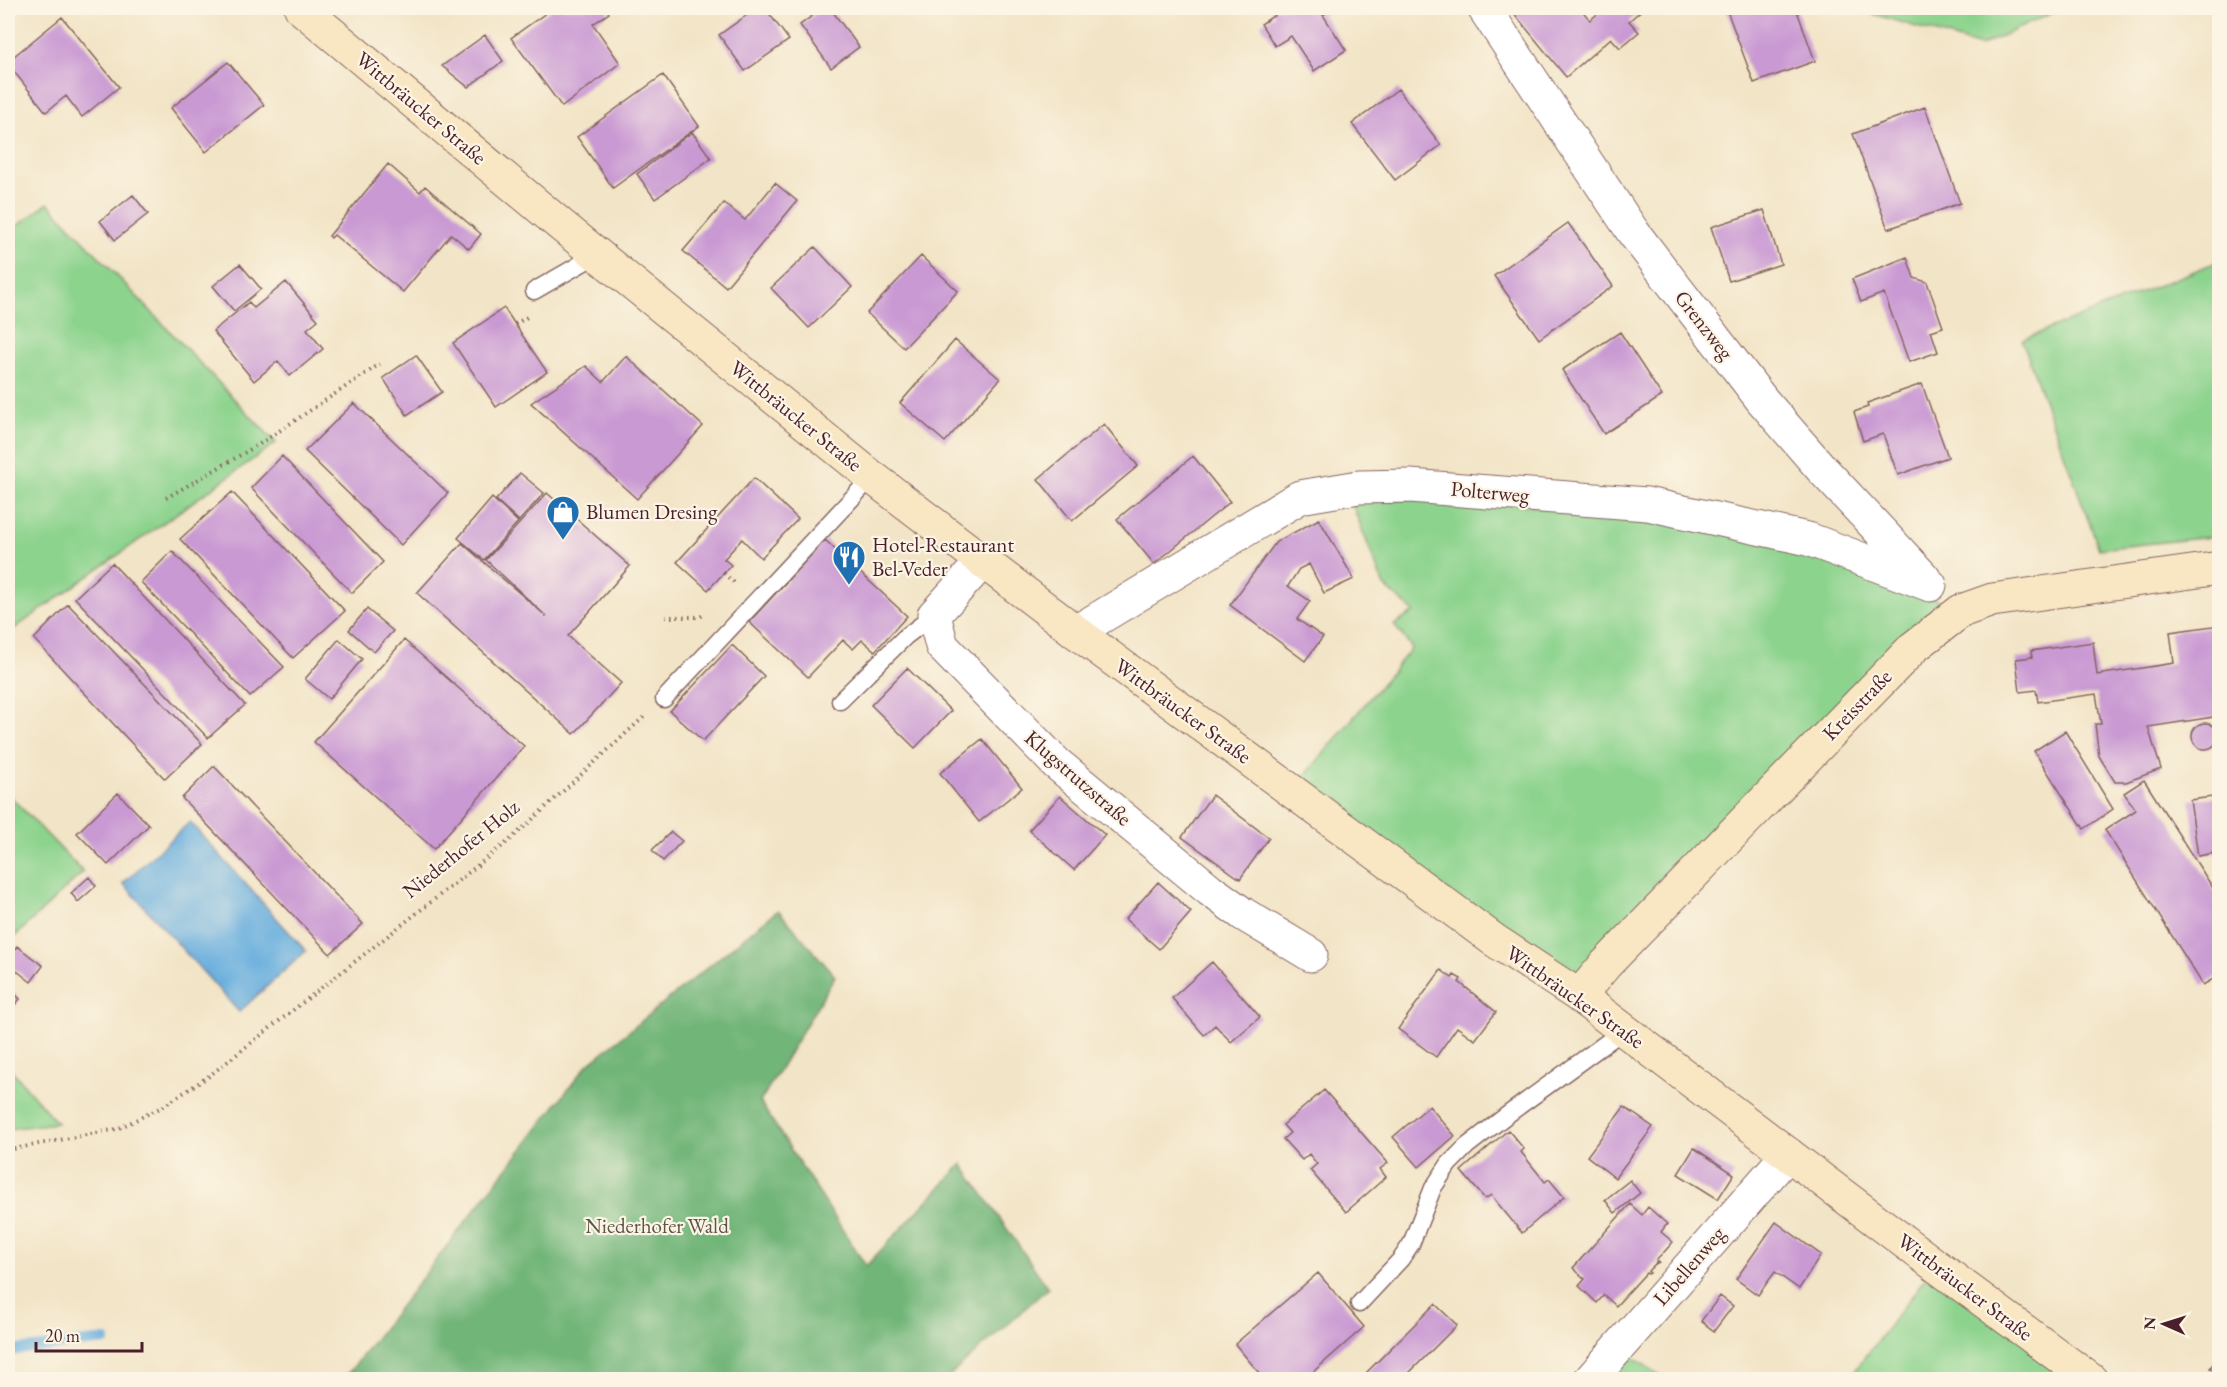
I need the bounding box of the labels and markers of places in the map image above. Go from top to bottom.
shop icon: Blumen Dresing [545,494,581,541]
place label: Blumen Dresing [586,498,718,525]
place label: Hotel-Restaurant Bel-Veder [872,531,1014,582]
restaurant icon: Hotel-Restaurant Bel-Veder [831,539,867,586]

